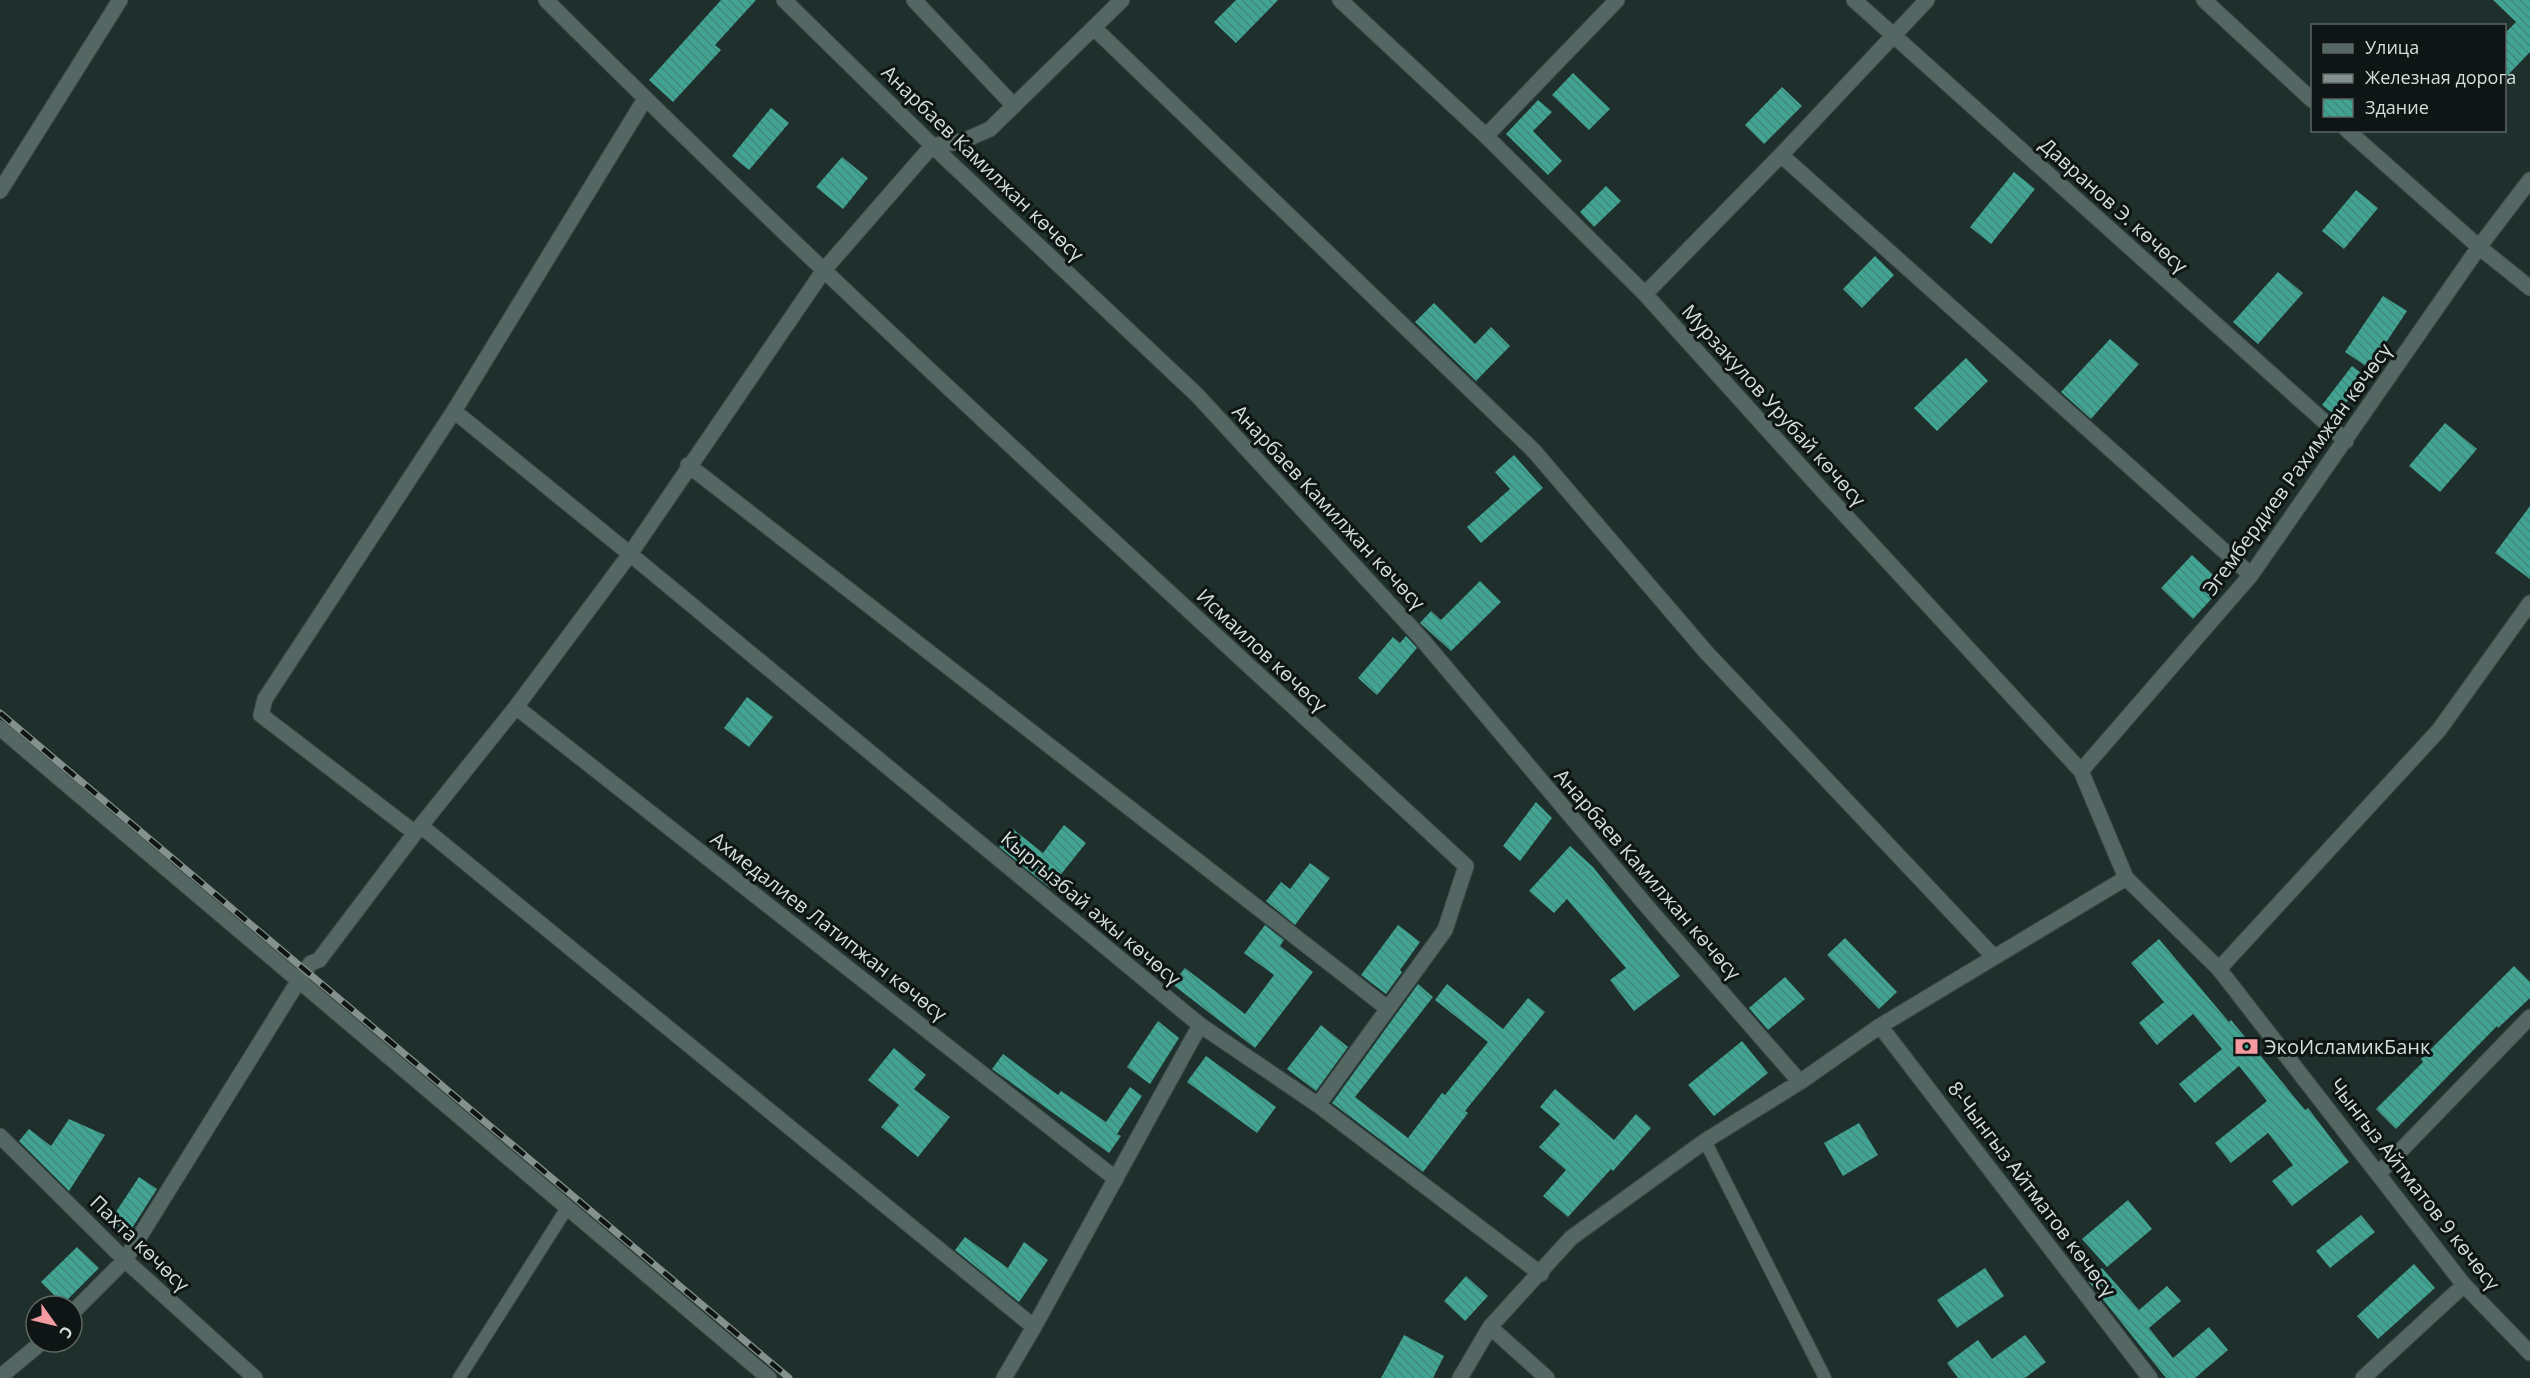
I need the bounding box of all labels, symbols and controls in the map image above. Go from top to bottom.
legend [2311,24,2506,132]
text: Улица [2365,35,2419,59]
street label: Анарбаев Камилжан көчөсү [876,59,1090,267]
text: Железная дорога [2365,65,2516,89]
text: Здание [2365,95,2429,119]
street label: Давранов Э. көчөсү [2034,131,2194,279]
street label: Мурзакулов Урубай көчөсү [1676,298,1872,512]
street label: Эгембердиев Рахимжан көчөсү [2196,338,2398,600]
street label: Анарбаев Камилжан көчөсү [1227,399,1431,615]
street label: Исмаилов көчөсү [1191,582,1333,718]
street label: Анарбаев Камилжан көчөсү [1549,763,1747,985]
street label: Ахмедалиев Латипжан көчөсү [705,825,953,1027]
street label: Кыргызбай ажы көчөсү [995,825,1187,991]
bank icon: ЭкоИсламикБанк [2233,1033,2259,1059]
place label: ЭкоИсламикБанк [2264,1033,2431,1060]
street label: Чынгыз Айтматов 9 көчөсү [2324,1072,2506,1296]
street label: 8-Чынгыз Айтматов көчөсү [1942,1076,2122,1302]
street label: Пахта көчөсү [85,1189,195,1297]
north arrow [24,1294,84,1354]
text: С [54,1322,78,1343]

